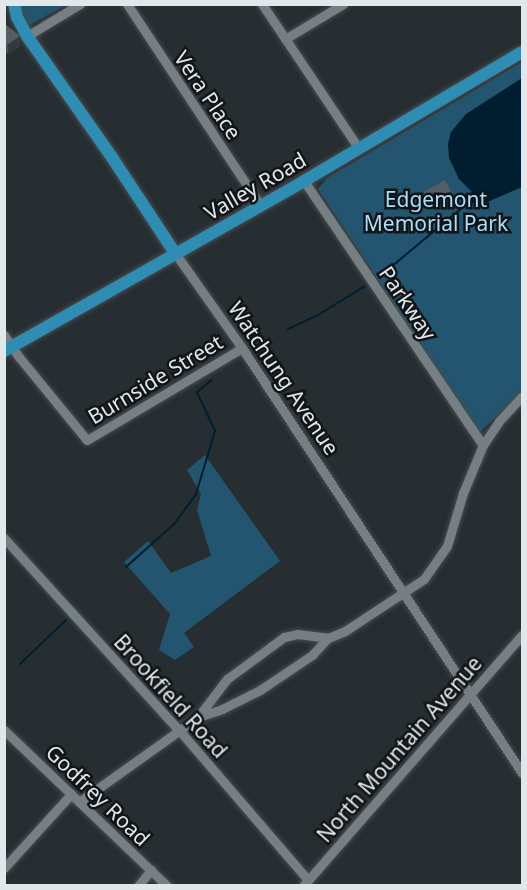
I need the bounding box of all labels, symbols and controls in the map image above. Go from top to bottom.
street label: Vera Place [169,46,247,144]
street label: Valley Road [200,147,310,225]
park label: Edgemont Memorial Park [364,186,508,236]
street label: Parkway [374,261,442,345]
street label: Watchung Avenue [223,297,345,459]
street label: Burnside Street [83,329,227,429]
street label: Brookfield Road [109,629,233,763]
street label: North Mountain Avenue [311,651,487,847]
street label: Godfrey Road [41,739,155,851]

